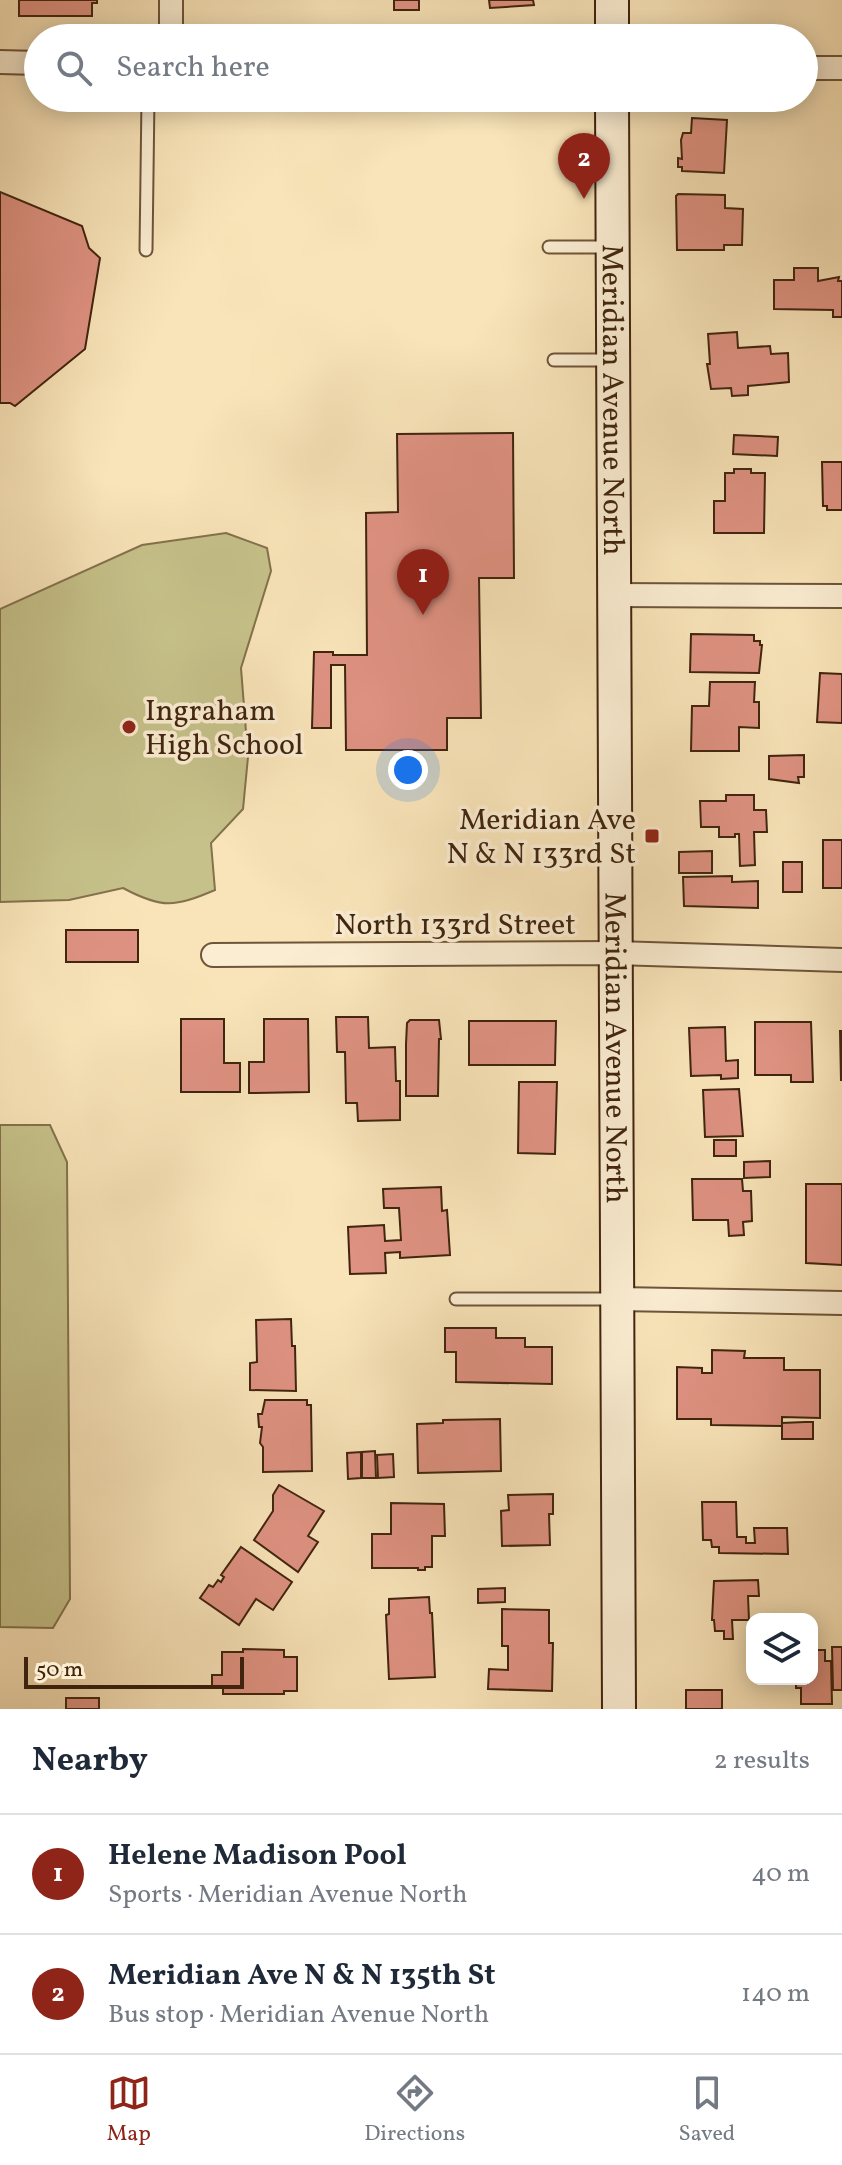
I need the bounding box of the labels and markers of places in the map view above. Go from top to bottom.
pin: 2 [558,133,610,199]
pin: 1 [397,549,449,615]
place label: Ingraham High School [145,691,304,767]
marker: Ingraham High School [120,718,138,736]
place label: Meridian Ave N & N 133rd St [446,800,636,876]
marker: Meridian Ave N & N 133rd St [643,827,661,845]

